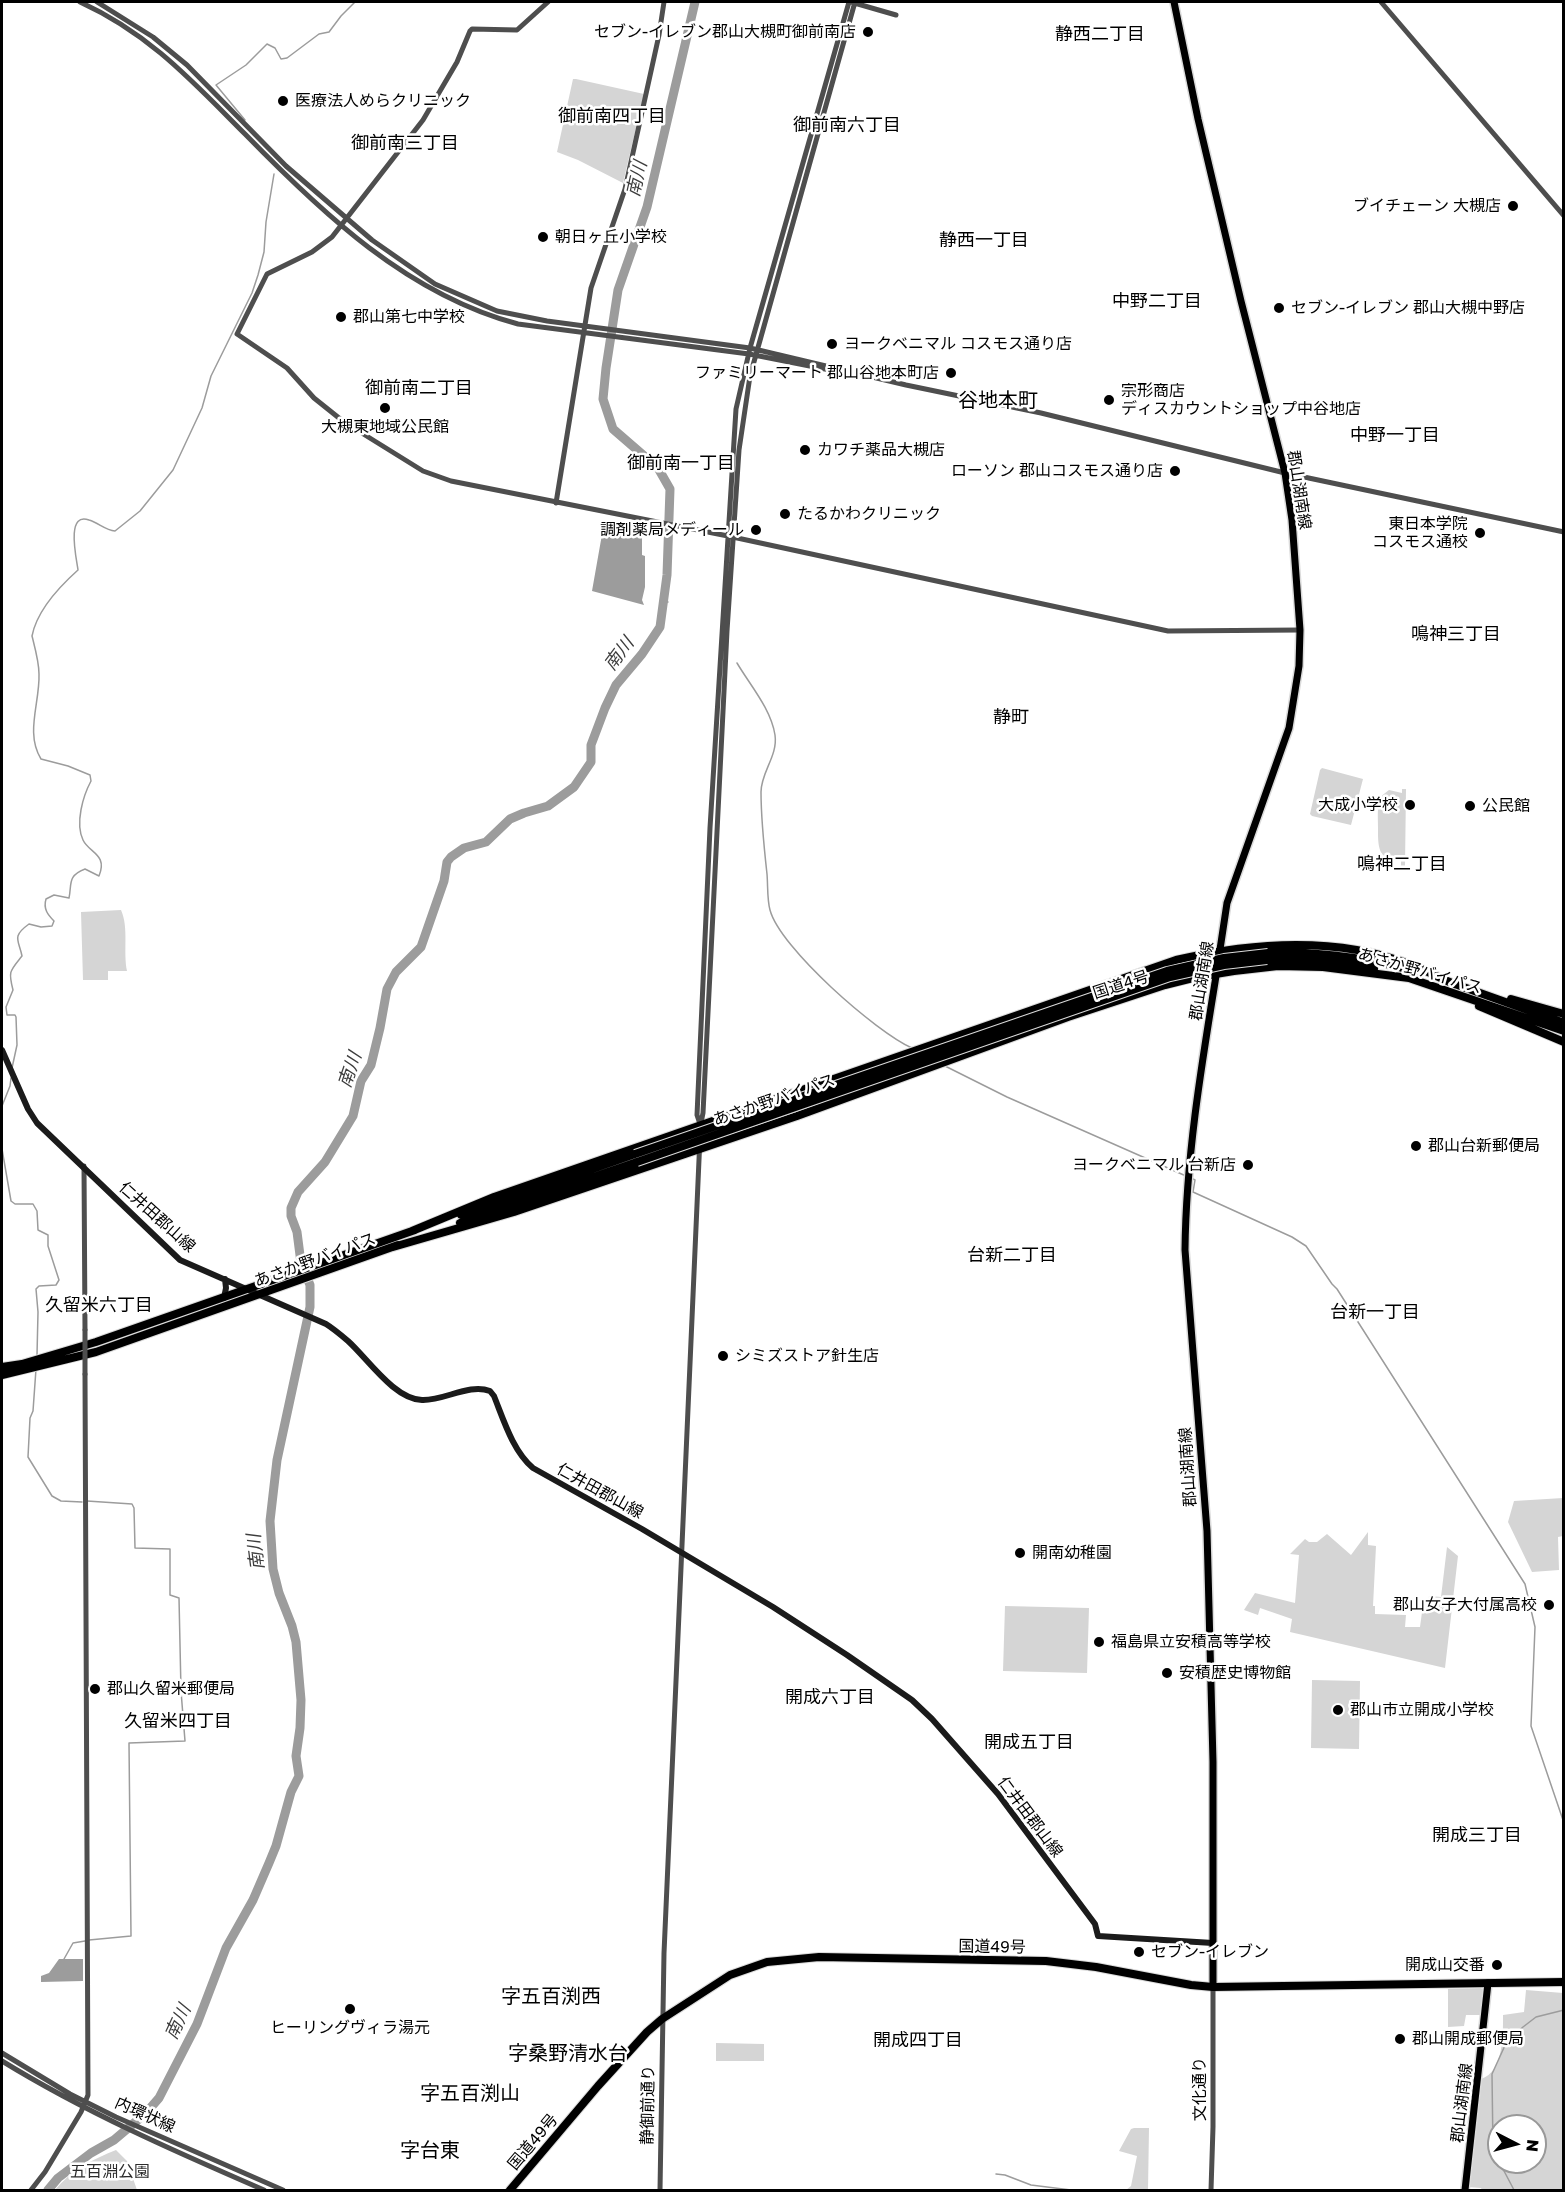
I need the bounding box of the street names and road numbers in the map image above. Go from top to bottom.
street label: 郡山湖南線 [1283,449,1315,531]
street label: 郡山湖南線 [1186,940,1218,1022]
street label: あさか野バイパス [1356,944,1484,998]
street label: 国道4号 [1091,967,1151,1003]
street label: あさか野バイパス [710,1070,838,1130]
street label: 仁井田郡山線 [115,1178,199,1256]
street label: あさか野バイパス [252,1229,378,1291]
street label: 郡山湖南線 [1176,1426,1200,1508]
street label: 仁井田郡山線 [553,1459,647,1523]
street label: 仁井田郡山線 [993,1773,1067,1861]
street label: 国道49号 [958,1937,1026,1957]
street label: 文化通り [1190,2057,1210,2121]
street label: 郡山湖南線 [1448,2062,1476,2144]
street label: 静御前通り [638,2065,658,2145]
street label: 内環状線 [112,2093,178,2137]
street label: 国道49号 [504,2110,562,2174]

